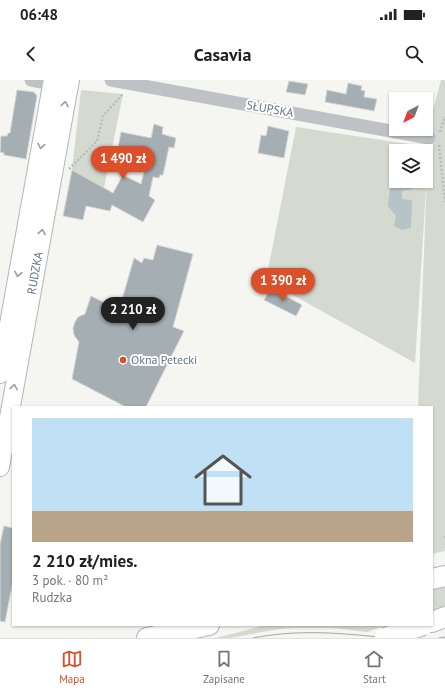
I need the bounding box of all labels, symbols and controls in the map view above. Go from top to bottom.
text: 06:48 [20,5,58,24]
icon: back [20,43,42,65]
text: Casavia [194,43,251,66]
icon: search [403,43,425,65]
north arrow [389,92,433,136]
map controls [389,92,433,188]
street label: SŁUPSKA [245,97,295,120]
one-way arrow [61,100,69,107]
one-way arrow [37,143,46,149]
button: layers [389,144,433,188]
pin: 1 490 zł [82,146,164,180]
text: 1 490 zł [100,150,146,167]
one-way arrow [38,228,46,235]
street label: RUDZKA [23,250,46,295]
pin: 1 390 zł [242,268,324,302]
one-way arrow [14,271,23,277]
text: 1 390 zł [260,272,306,289]
pin: 2 210 zł [92,297,174,331]
text: 2 210 zł [110,301,156,318]
place label: Okna Petecki [131,352,197,367]
marker: Okna Petecki [118,355,128,365]
one-way arrow [10,384,18,390]
icon: home [187,444,259,516]
text: 2 210 zł/mies. [32,550,138,572]
text: 3 pok. · 80 m² [32,572,108,589]
text: Rudzka [32,589,72,606]
tab: Mapa [59,648,85,686]
tab: Zapisane [203,648,245,686]
tab: Start [363,648,386,686]

